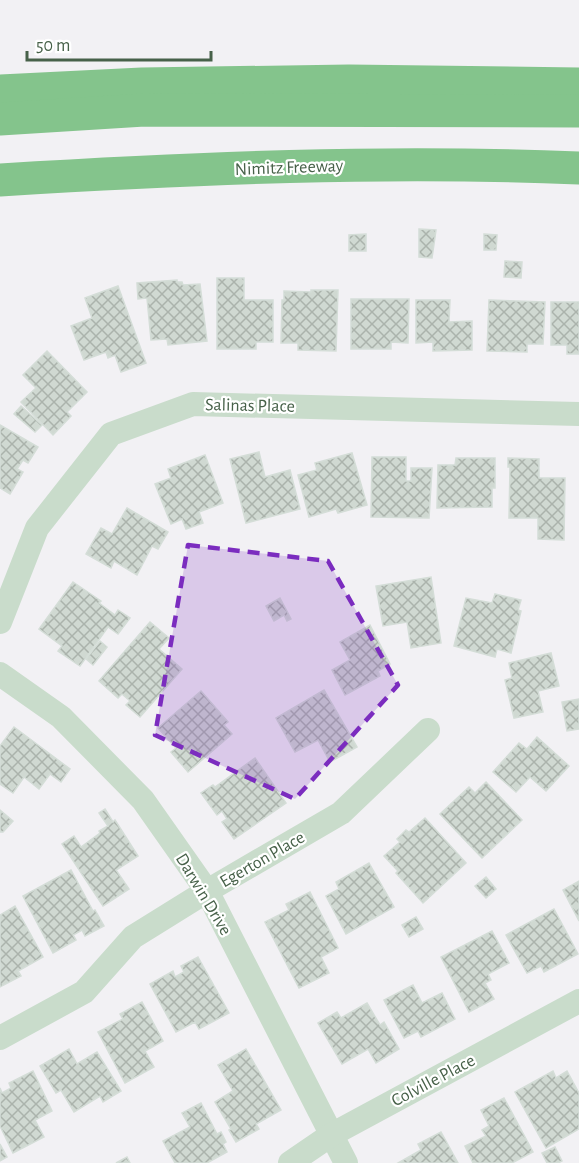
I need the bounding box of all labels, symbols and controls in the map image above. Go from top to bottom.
scale bar [27,24,212,62]
text: 50 m [36,37,70,55]
street label: Nimitz Freeway [234,157,344,179]
street label: Salinas Place [205,396,295,416]
street label: Egerton Place [217,828,308,891]
street label: Darwin Drive [172,850,235,939]
street label: Colville Place [389,1051,478,1110]

